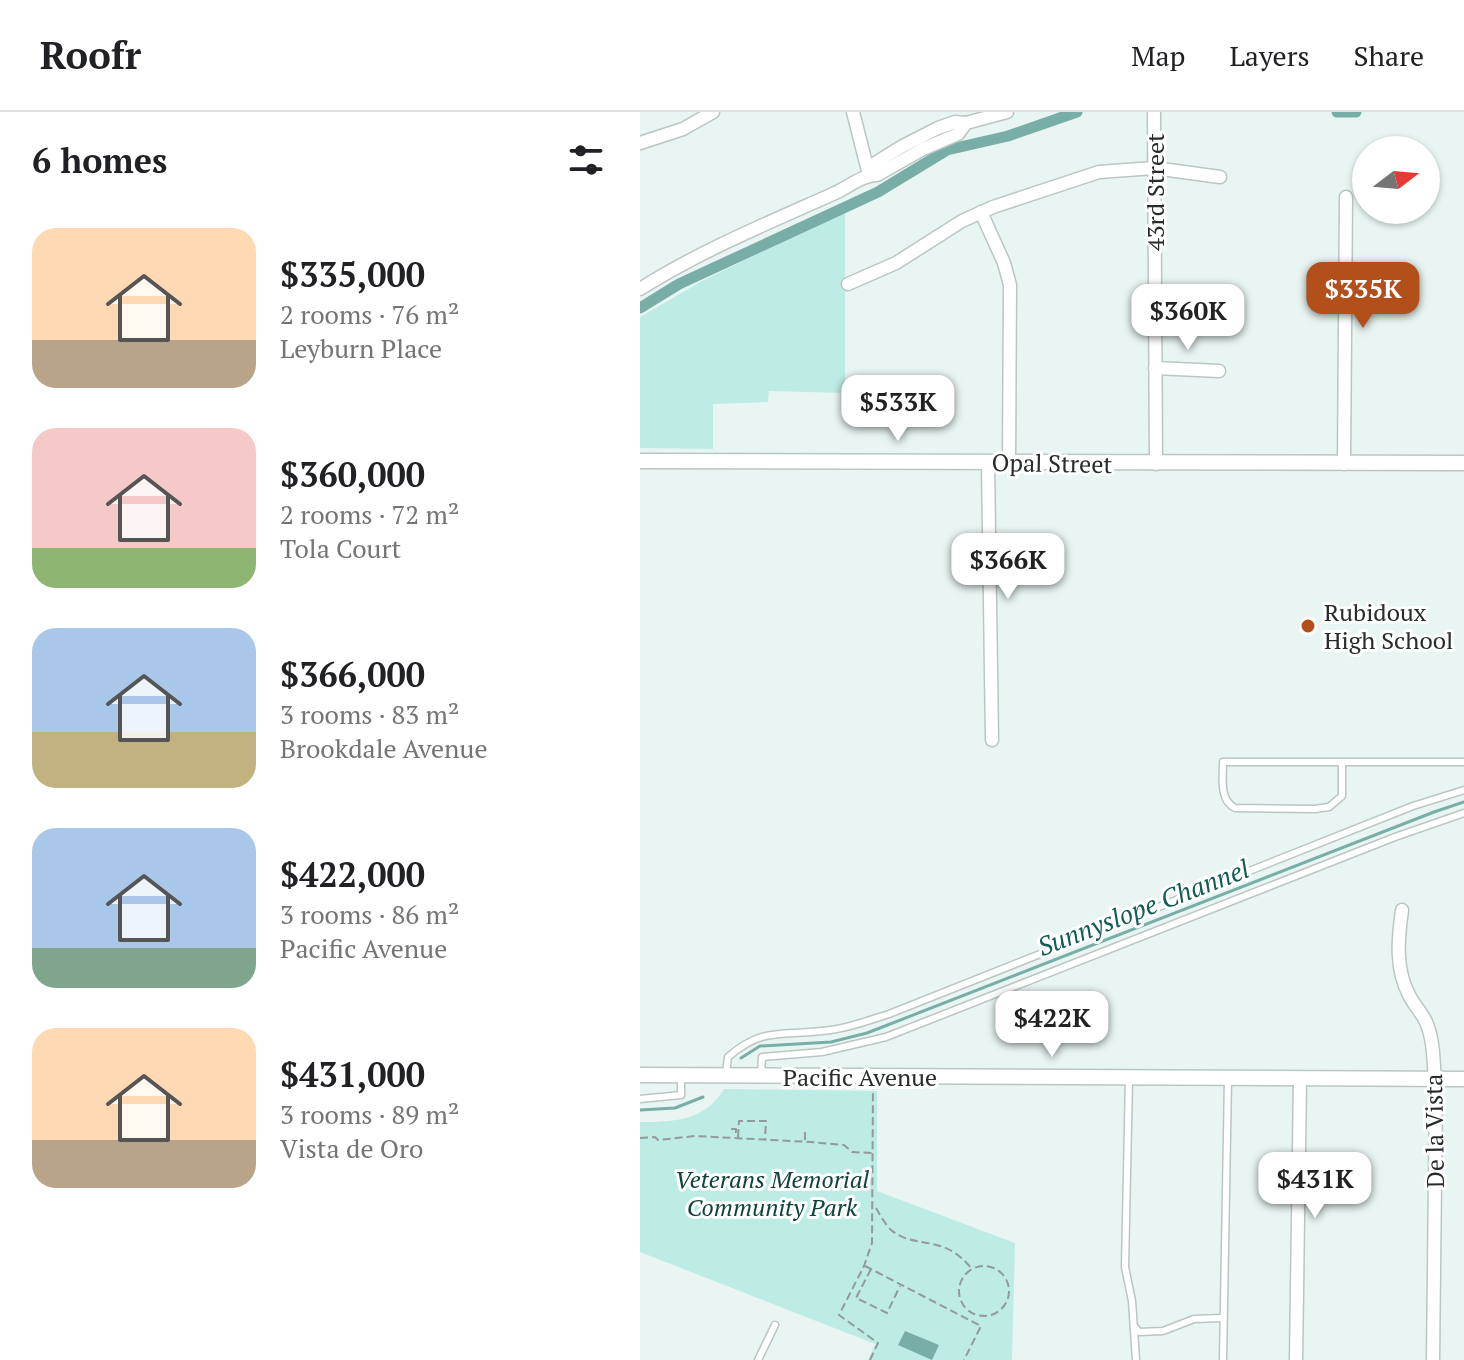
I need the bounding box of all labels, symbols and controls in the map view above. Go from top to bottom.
text: Roofr [40,30,141,80]
text: Map [1131,37,1185,74]
text: Layers [1229,37,1310,74]
text: Share [1354,37,1424,74]
street label: 43rd Street [1139,133,1171,251]
north arrow [1352,136,1440,224]
map controls [1352,136,1440,224]
text: 6 homes [32,138,167,183]
icon: filters [564,138,608,182]
text: $335,000 [280,252,425,297]
icon: home [96,260,192,356]
pin: $335K [1307,262,1419,330]
text: $335K [1324,271,1402,305]
pin: $360K [1132,284,1244,352]
text: $360K [1149,293,1227,327]
text: 2 rooms · 76 m² [280,297,459,331]
text: Leyburn Place [280,331,442,365]
pin: $533K [842,375,954,443]
text: $533K [859,384,937,418]
street label: Opal Street [991,446,1113,480]
text: $360,000 [280,452,425,497]
icon: home [96,460,192,556]
text: 2 rooms · 72 m² [280,497,459,531]
text: Tola Court [280,531,401,565]
pin: $366K [952,533,1064,601]
text: $366K [969,542,1047,576]
place label: Rubidoux High School [1324,596,1453,656]
marker: Rubidoux High School [1299,617,1317,635]
text: $366,000 [280,652,425,697]
icon: home [96,660,192,756]
text: 3 rooms · 83 m² [280,697,459,731]
text: Brookdale Avenue [280,731,488,765]
water label: Sunnyslope Channel [1032,851,1254,963]
text: $422,000 [280,852,425,897]
icon: home [96,860,192,956]
text: 3 rooms · 86 m² [280,897,459,931]
text: Pacific Avenue [280,931,447,965]
pin: $422K [996,991,1108,1059]
text: $422K [1013,1000,1091,1034]
text: $431,000 [280,1052,425,1097]
icon: home [96,1060,192,1156]
street label: Pacific Avenue [783,1061,937,1093]
street label: De la Vista [1417,1074,1451,1188]
text: 3 rooms · 89 m² [280,1097,459,1131]
text: Vista de Oro [280,1131,423,1165]
pin: $431K [1259,1152,1371,1220]
text: $431K [1276,1161,1354,1195]
park label: Veterans Memorial Community Park [675,1163,869,1223]

